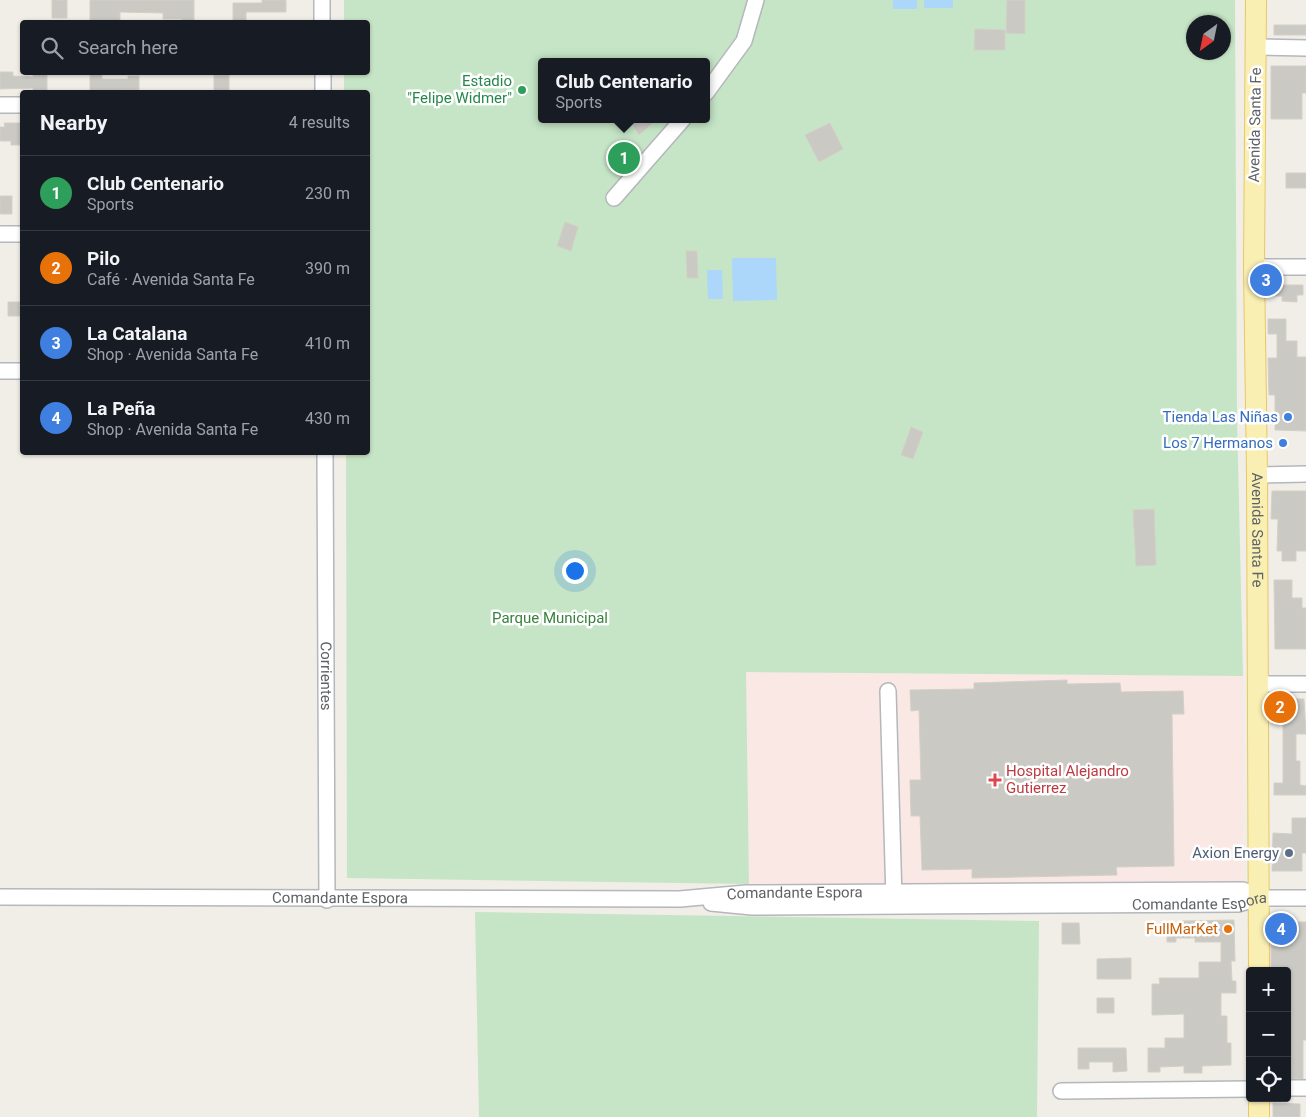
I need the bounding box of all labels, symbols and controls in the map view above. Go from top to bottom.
north arrow [1186,15,1231,60]
search box [20,20,370,75]
icon: search [38,34,66,62]
text: Search here [78,36,178,59]
popup [538,58,710,123]
street label: Avenida Santa Fe [1245,67,1265,183]
text: Club Centenario [555,70,693,93]
place label: Estadio "Felipe Widmer" [407,72,512,107]
marker: Estadio "Felipe Widmer" [516,84,528,96]
text: Sports [555,93,602,112]
text: Nearby [40,111,107,135]
text: 4 results [289,113,350,132]
pin: 1 [608,139,640,177]
text: Club Centenario [87,172,224,195]
text: 1 [51,184,61,203]
text: 230 m [305,184,350,203]
text: Sports [87,195,134,214]
text: Pilo [87,247,120,270]
text: 2 [51,259,61,278]
text: 390 m [305,259,350,278]
pin: 3 [1250,261,1282,299]
text: Café · Avenida Santa Fe [87,270,255,289]
text: La Catalana [87,322,187,345]
text: 3 [51,334,61,353]
text: 410 m [305,334,350,353]
text: Shop · Avenida Santa Fe [87,345,258,364]
text: La Peña [87,397,155,420]
place label: Tienda Las Niñas [1163,408,1278,426]
text: 4 [51,409,61,428]
text: 430 m [305,409,350,428]
marker: Tienda Las Niñas [1282,411,1294,423]
text: Shop · Avenida Santa Fe [87,420,258,439]
place label: Los 7 Hermanos [1163,434,1273,452]
marker: Los 7 Hermanos [1277,437,1289,449]
street label: Avenida Santa Fe [1248,472,1266,588]
your location [562,558,588,584]
park label: Parque Municipal [492,609,608,627]
street label: Corrientes [317,641,335,711]
pin: 2 [1264,688,1296,726]
place label: Hospital Alejandro Gutierrez [1006,762,1129,797]
marker: Hospital Alejandro Gutierrez [988,773,1002,787]
place label: Axion Energy [1192,844,1279,862]
marker: Axion Energy [1283,847,1295,859]
street label: Comandante Espora [726,883,863,904]
street label: Comandante Espora [272,889,408,907]
street label: Comandante Espora [1132,889,1267,914]
pin: 4 [1265,910,1297,948]
place label: FullMarKet [1146,920,1218,938]
marker: FullMarKet [1222,923,1234,935]
map controls [1246,967,1291,1102]
button: + [1246,967,1291,1012]
button: − [1246,1012,1291,1057]
button: locate [1246,1057,1291,1102]

